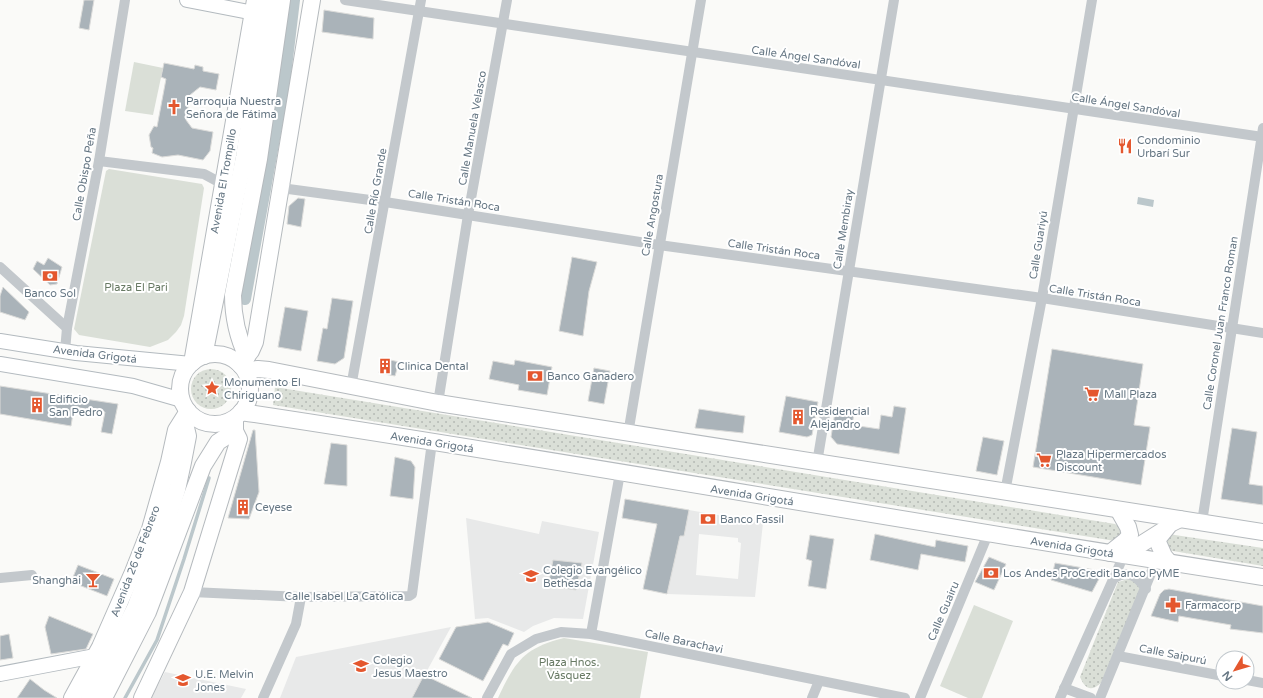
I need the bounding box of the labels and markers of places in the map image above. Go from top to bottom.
place label: Parroquia Nuestra Señora de Fátima [186,95,281,121]
church icon: Parroquia Nuestra Señora de Fátima [165,98,183,116]
place label: Condominio Urbarí Sur [1137,134,1201,160]
restaurant icon: Condominio Urbarí Sur [1116,137,1134,155]
bank icon: Banco Sol [41,267,59,285]
place label: Banco Sol [24,287,76,300]
building icon: Clinica Dental [376,357,394,375]
place label: Clinica Dental [397,360,468,373]
bank icon: Banco Ganadero [526,367,544,385]
place label: Banco Ganadero [547,370,634,383]
place label: Monumento El Chiriguano [224,376,301,402]
place icon: Monumento El Chiriguano [203,379,221,397]
supermarket icon: Mall Plaza [1083,385,1101,403]
place label: Mall Plaza [1104,388,1157,401]
place label: Edificio San Pedro [49,393,103,419]
building icon: Edificio San Pedro [28,396,46,414]
place label: Residencial Alejandro [810,405,869,431]
building icon: Residencial Alejandro [789,408,807,426]
place label: Plaza Hipermercados Discount [1056,448,1166,474]
supermarket icon: Plaza Hipermercados Discount [1035,451,1053,469]
building icon: Ceyese [234,498,252,516]
place label: Ceyese [255,501,292,514]
bank icon: Banco Fassil [699,510,717,528]
place label: Banco Fassil [720,513,784,526]
place label: Colegio Evangélico Bethesda [543,564,642,590]
bank icon: Los Andes ProCredit Banco PyME [982,564,1000,582]
school or university icon: Colegio Evangélico Bethesda [522,567,540,585]
place label: Los Andes ProCredit Banco PyME [1003,567,1180,580]
bar icon: Shanghai [84,571,102,589]
place label: Shanghai [32,574,81,587]
pharmacy icon: Farmacorp [1164,596,1182,614]
place label: Farmacorp [1185,599,1241,612]
place label: Colegio Jesus Maestro [373,654,448,680]
school or university icon: Colegio Jesus Maestro [352,657,370,675]
place label: U.E. Melvin Jones [195,668,254,694]
school or university icon: U.E. Melvin Jones [174,671,192,689]

